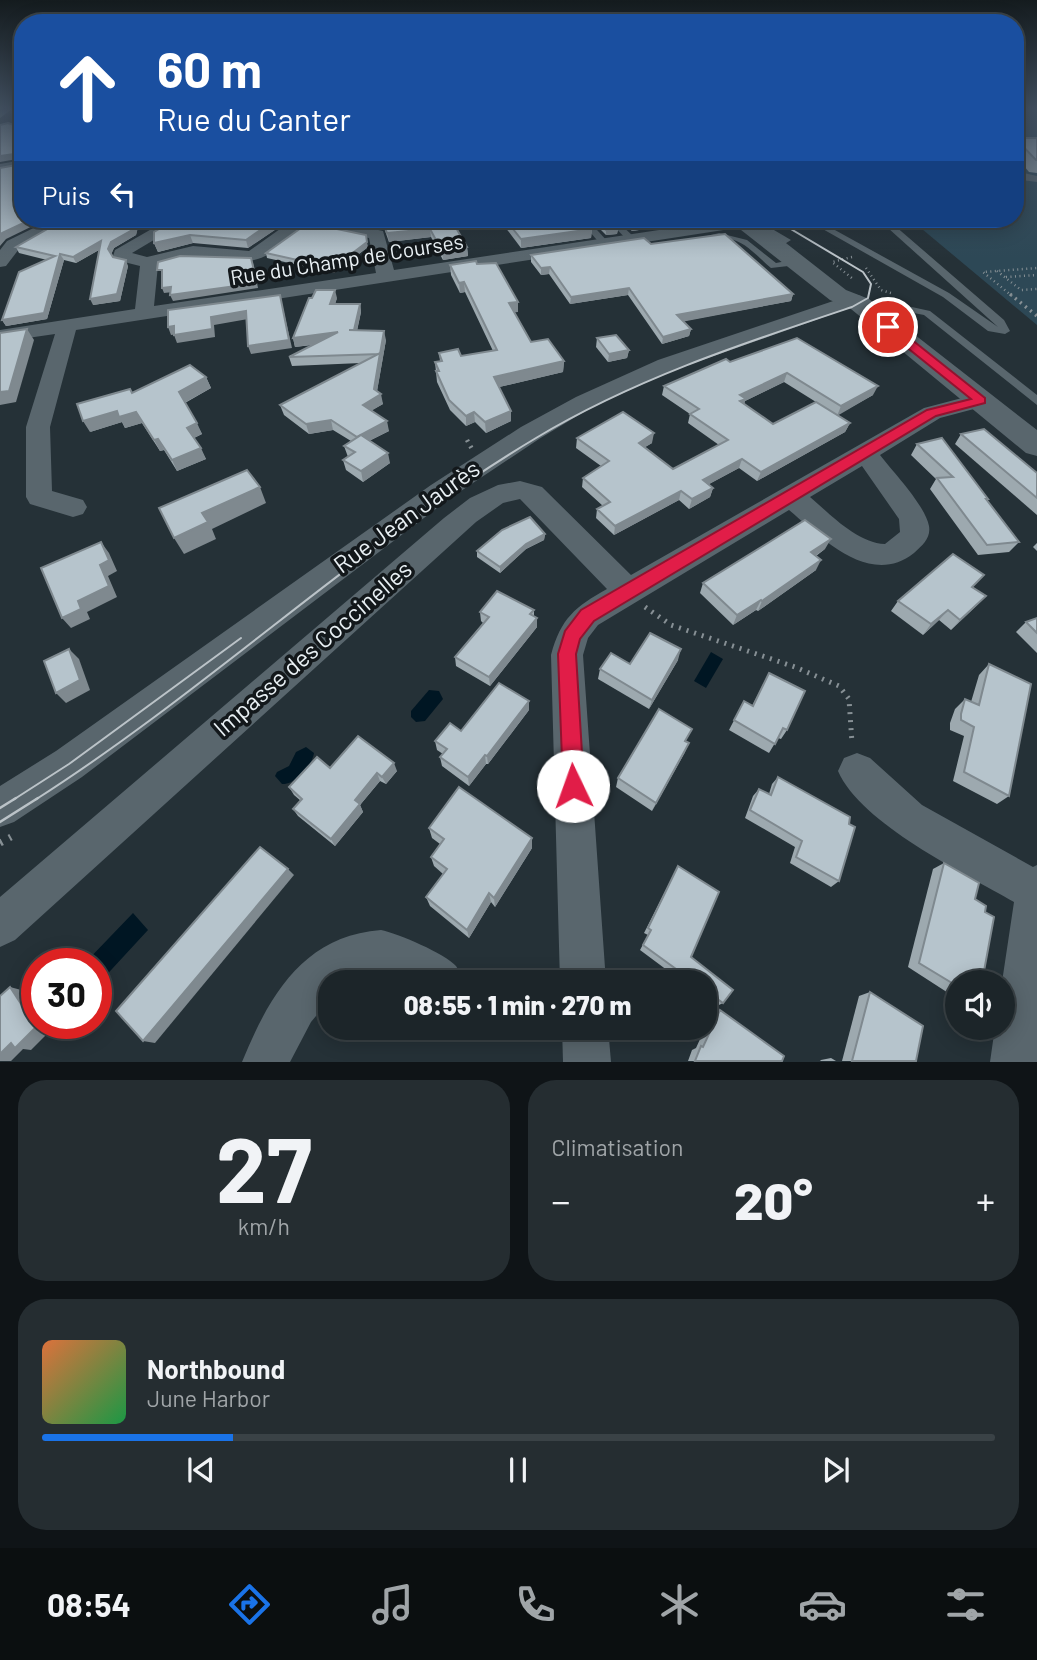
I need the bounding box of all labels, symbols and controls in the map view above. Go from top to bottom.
text: 60 m [157,39,262,98]
icon: ahead [42,42,133,133]
text: Rue du Canter [157,99,351,137]
icon: left [104,175,142,213]
text: Puis [42,179,90,210]
street label: Rue du Champ de Courses [229,228,465,289]
pin [858,297,918,357]
icon: arrive [869,308,907,346]
street label: Rue Jean Jaurès [327,453,485,578]
street label: Impasse des Coccinelles [207,554,417,742]
position arrow [536,749,610,823]
speed limit sign: 30 [21,948,112,1039]
map controls [945,970,1015,1040]
button: sound [945,970,1015,1040]
text: 08:55 · 1 min · 270 m [404,989,631,1020]
text: 27 [216,1112,312,1221]
text: Climatisation [552,1133,683,1161]
text: 20° [734,1168,813,1230]
text: − [552,1177,571,1223]
text: + [976,1177,995,1223]
text: km/h [238,1212,290,1240]
text: Northbound [147,1353,285,1384]
text: June Harbor [147,1384,270,1412]
icon: previous [182,1451,220,1489]
icon: pause [499,1451,537,1489]
icon: next [817,1451,855,1489]
icon: directions [225,1580,274,1629]
icon: music [368,1580,417,1629]
icon: phone [511,1580,560,1629]
icon: climate [655,1580,704,1629]
icon: car [798,1580,847,1629]
icon: filters [941,1580,990,1629]
text: 08:54 [47,1585,131,1623]

